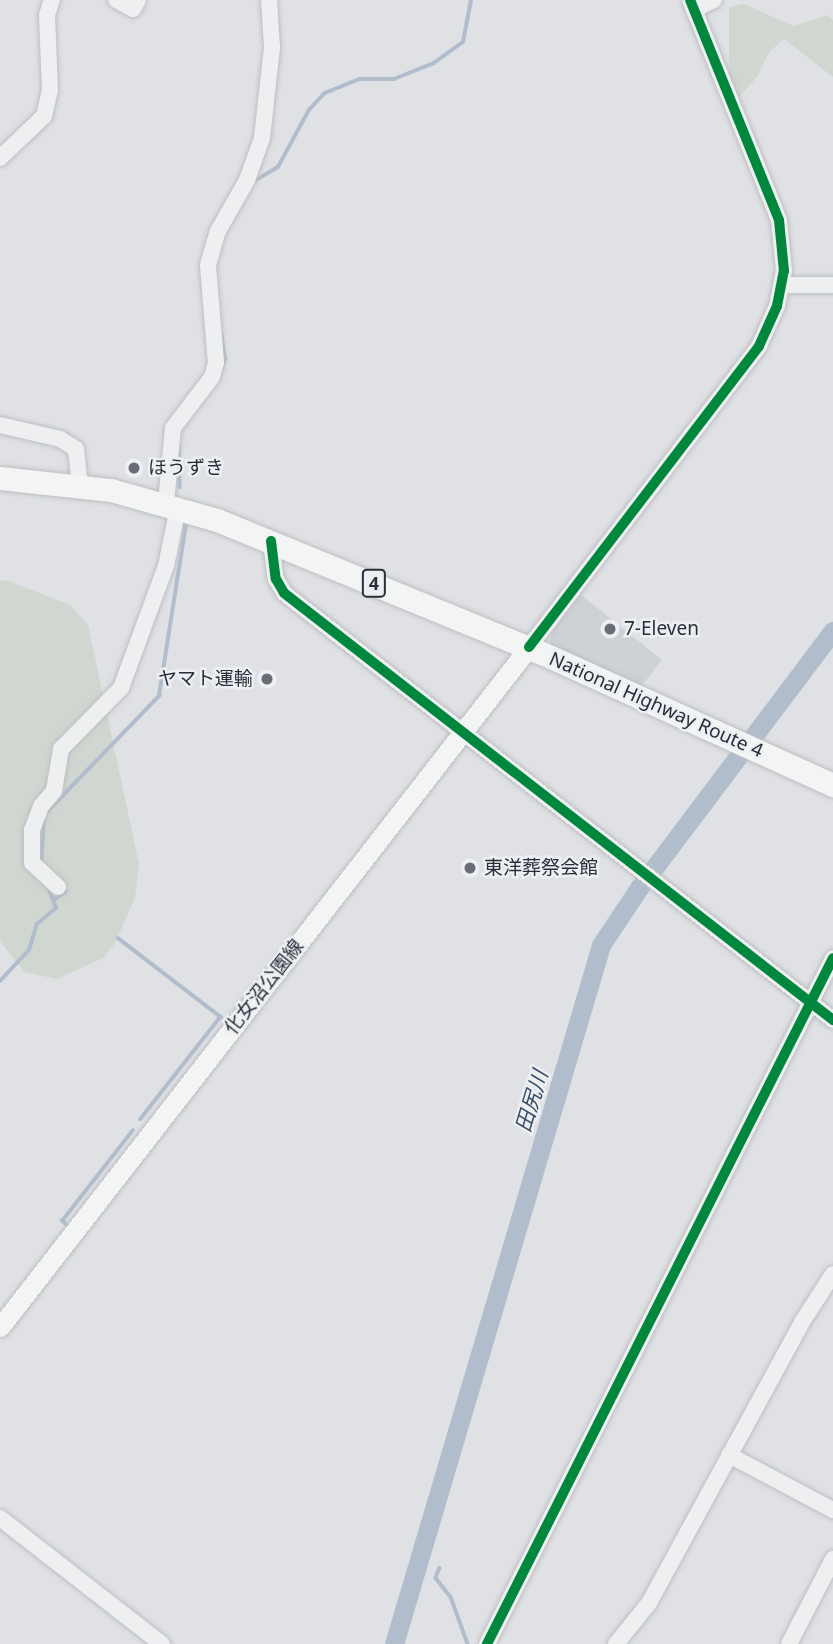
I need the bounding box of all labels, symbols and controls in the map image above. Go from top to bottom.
place label: ほうずき [148,457,224,479]
marker: ほうずき [126,460,142,476]
road number: 4 [362,568,386,598]
place label: 7-Eleven [624,618,699,640]
marker: 7-Eleven [602,621,618,637]
street label: National Highway Route 4 [546,647,766,763]
place label: ヤマト運輸 [158,668,253,690]
marker: ヤマト運輸 [259,671,275,687]
place label: 東洋葬祭会館 [484,857,598,879]
marker: 東洋葬祭会館 [462,860,478,876]
street label: 化女沼公園線 [220,935,308,1039]
water label: 田尻川 [510,1067,552,1135]

